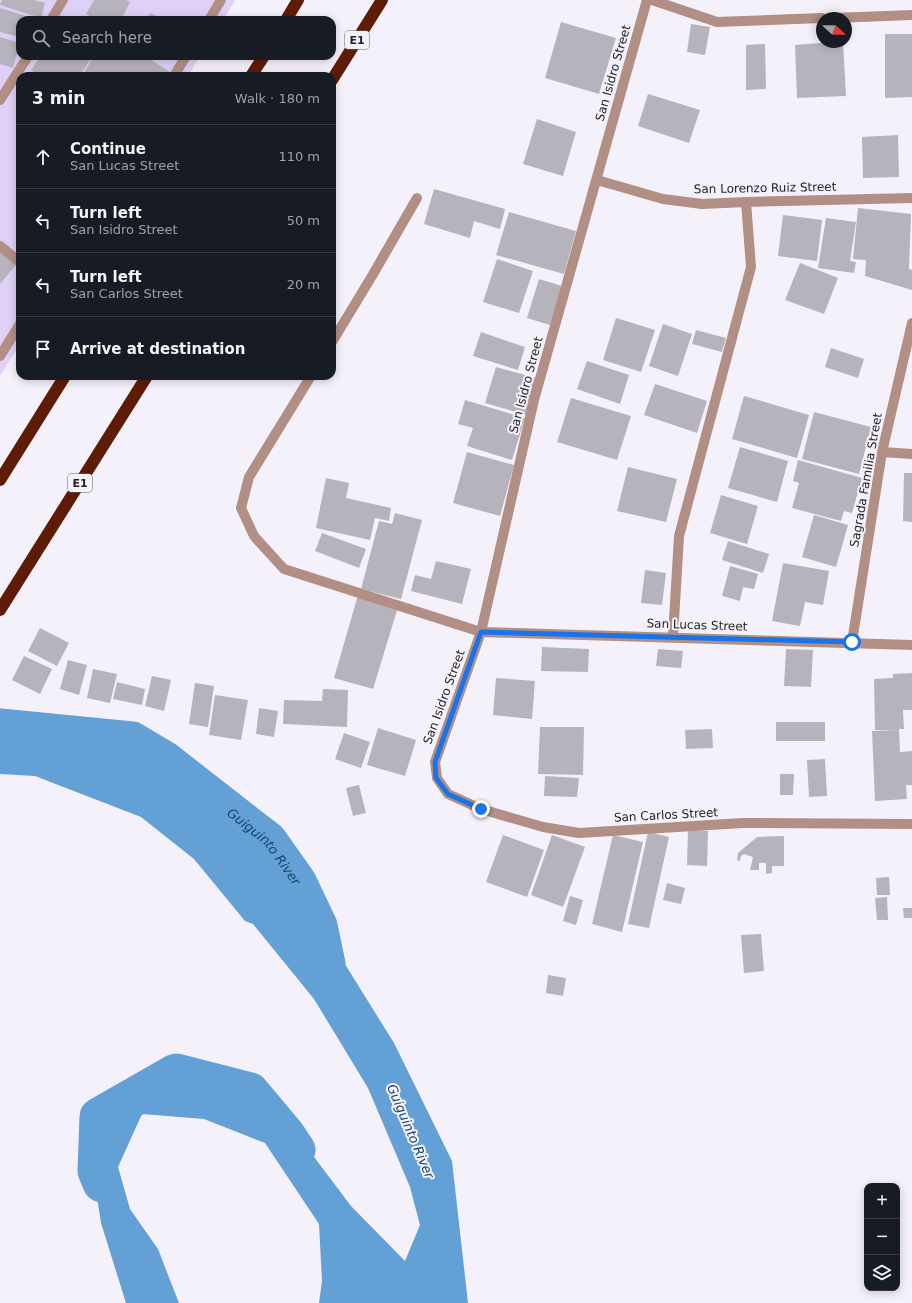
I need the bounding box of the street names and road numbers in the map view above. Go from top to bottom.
street label: San Isidro Street [593,23,634,123]
road number: E1 [345,31,369,49]
street label: San Lorenzo Ruiz Street [694,180,837,196]
street label: San Isidro Street [506,335,546,435]
street label: Sagrada Familia Street [847,411,885,548]
road number: E1 [68,474,92,492]
street label: San Lucas Street [646,616,748,634]
street label: San Isidro Street [420,648,468,746]
street label: San Carlos Street [614,805,719,825]

